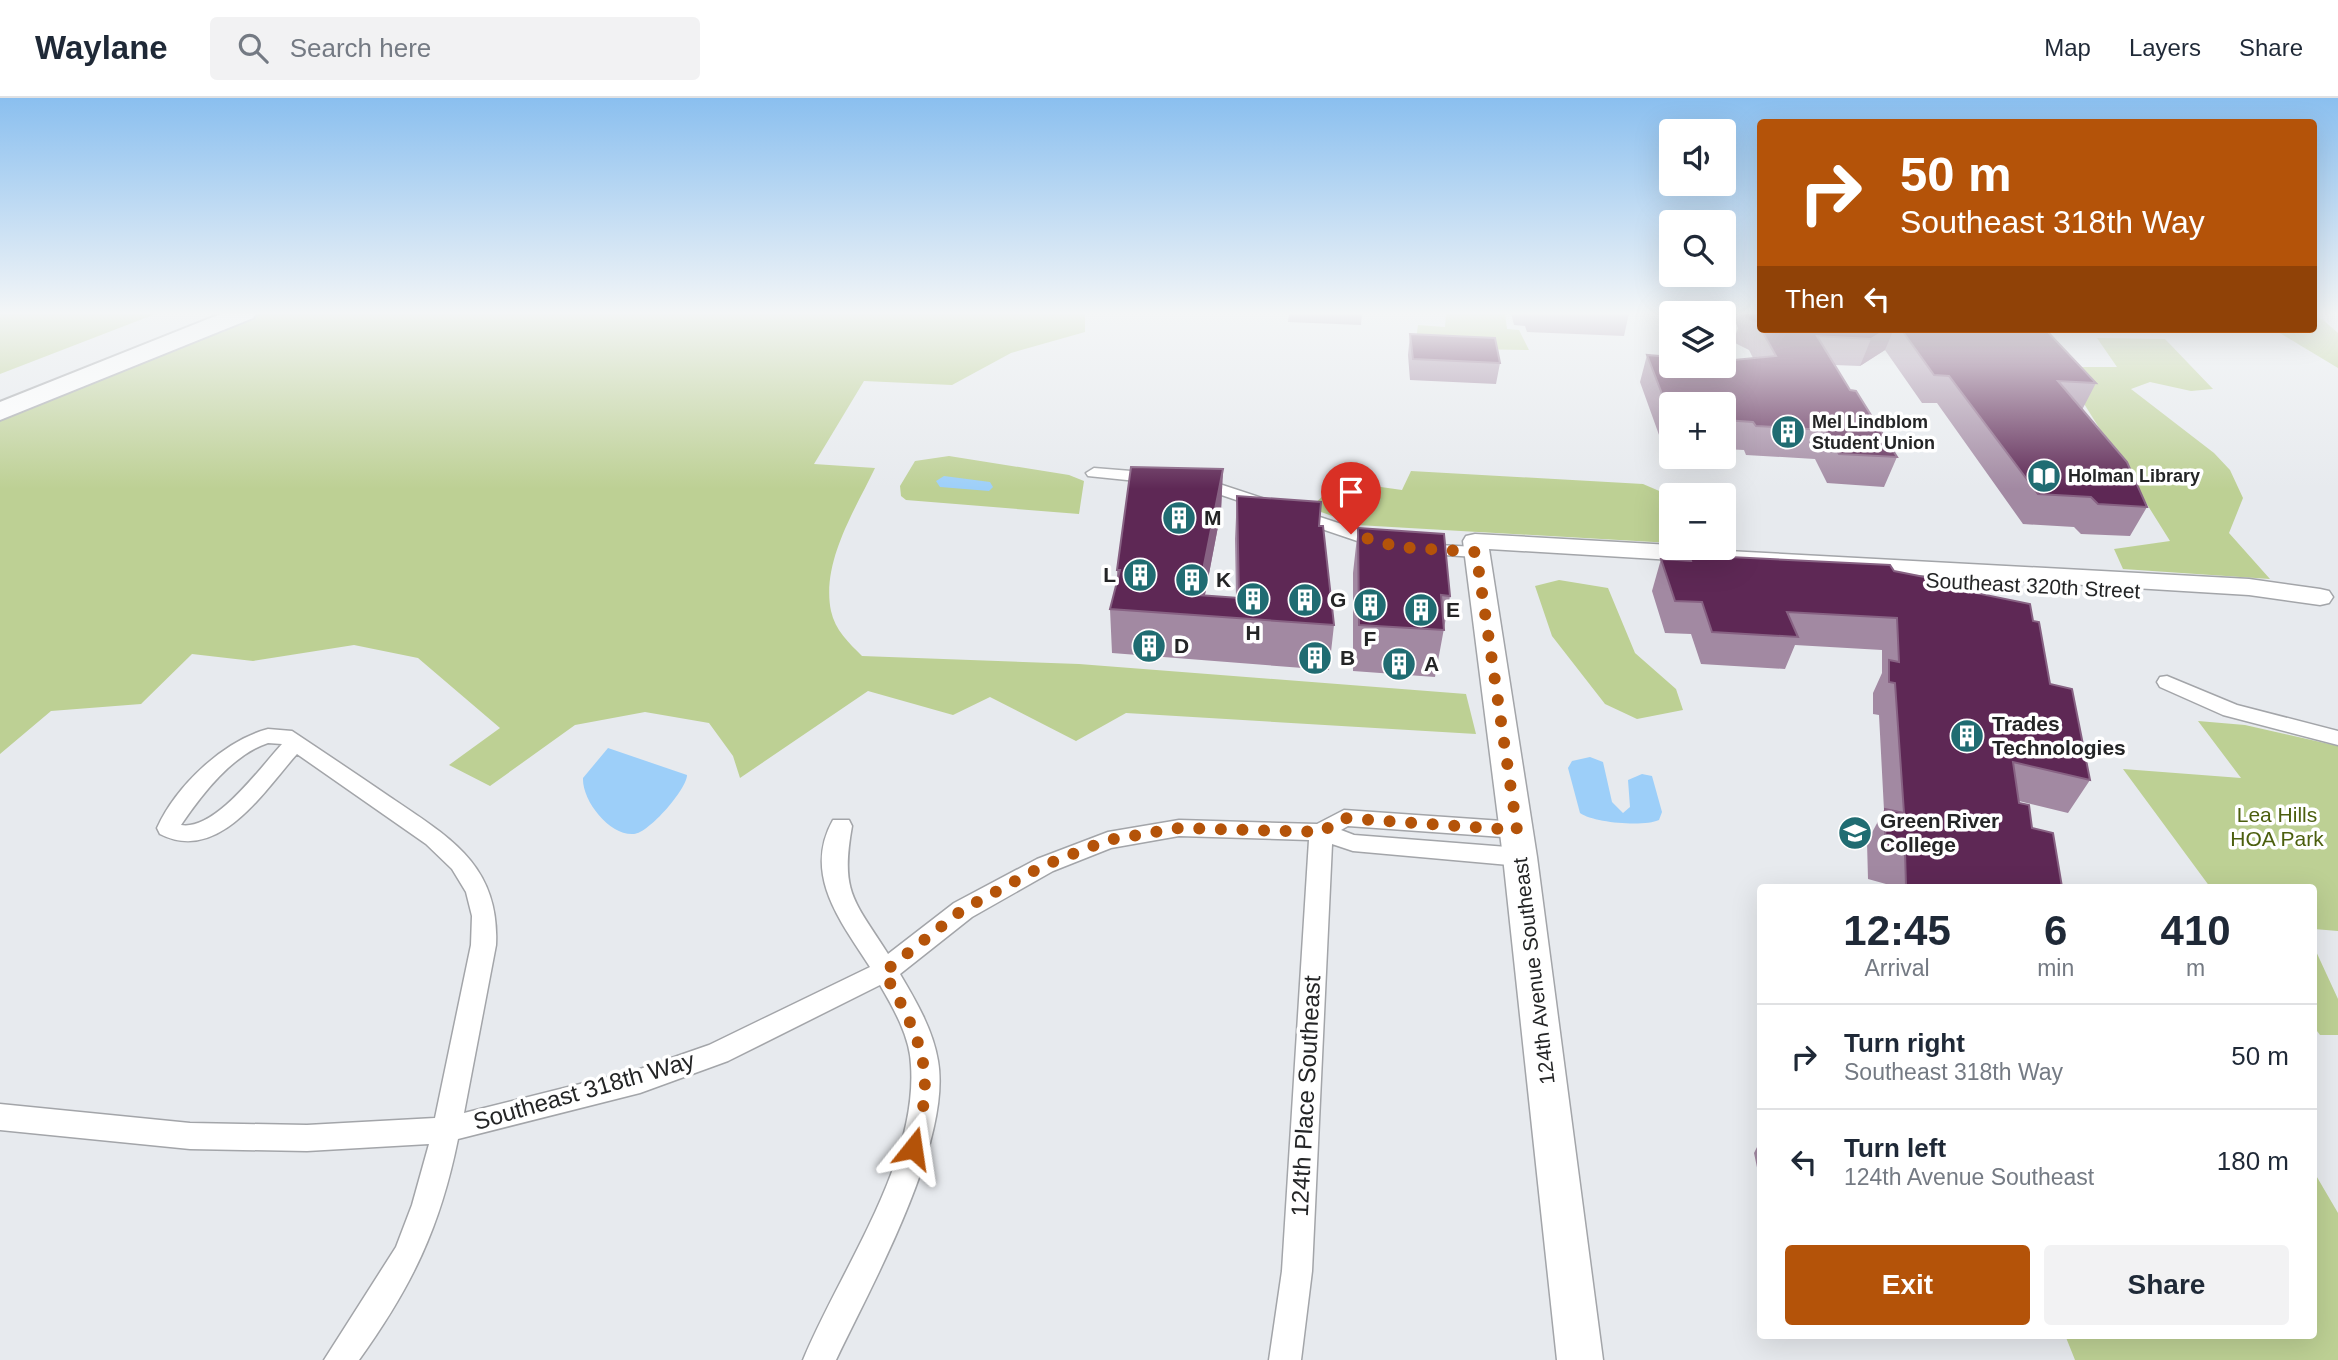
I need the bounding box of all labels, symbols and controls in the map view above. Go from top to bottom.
search box [210,17,700,80]
text: Waylane [35,29,168,66]
icon: search [234,29,272,67]
text: Search here [290,33,431,63]
text: Map [2044,34,2091,61]
text: Layers [2129,34,2201,61]
text: Share [2239,34,2303,61]
map controls [1659,119,1736,560]
button: sound [1659,119,1736,196]
icon: right [1785,147,1876,238]
text: 50 m [1900,147,2012,201]
text: Southeast 318th Way [1900,204,2205,240]
button: search [1659,210,1736,287]
icon: left [1858,280,1896,318]
text: Then [1785,284,1844,314]
button: layers [1659,301,1736,378]
button: + [1659,392,1736,469]
place label: Mel Lindblom Student Union [1812,412,1935,453]
building icon: Mel Lindblom Student Union [1769,413,1807,451]
library icon: Holman Library [2025,457,2063,495]
pin [1321,462,1381,534]
place label: Holman Library [2068,466,2200,486]
icon: arrive [1332,473,1370,511]
button: − [1659,483,1736,560]
building icon: M [1160,499,1198,537]
place label: M [1204,506,1222,529]
building icon: L [1121,556,1159,594]
building icon: K [1173,561,1211,599]
place label: L [1103,563,1116,586]
place label: K [1216,568,1231,591]
street label: Southeast 320th Street [1925,568,2141,603]
building icon: H [1234,580,1272,618]
building icon: G [1286,581,1324,619]
building icon: F [1351,586,1389,624]
place label: G [1330,588,1346,611]
building icon: E [1402,591,1440,629]
place label: E [1446,598,1460,621]
place label: H [1245,621,1261,644]
building icon: D [1130,627,1168,665]
place label: F [1364,627,1377,650]
place label: D [1174,634,1189,657]
building icon: B [1296,639,1334,677]
building icon: A [1380,645,1418,683]
place label: B [1340,646,1355,669]
place label: A [1424,652,1439,675]
place label: Trades Technologies [1992,712,2126,759]
building icon: Trades Technologies [1948,717,1986,755]
park label: Lea Hills HOA Park [2230,803,2324,850]
place label: Green River College [1880,809,1999,856]
school or university icon: Green River College [1836,814,1874,852]
street label: 124th Avenue Southeast [1508,856,1559,1086]
text: 12:45 [1843,907,1951,954]
text: 6 [2044,907,2067,954]
text: 410 [2161,907,2231,954]
text: Arrival [1864,955,1930,981]
text: min [2037,955,2074,981]
text: m [2186,955,2205,981]
street label: 124th Place Southeast [1286,974,1325,1217]
text: Turn right [1844,1028,1965,1058]
icon: right [1785,1038,1823,1076]
text: 50 m [2231,1041,2289,1071]
street label: Southeast 318th Way [470,1046,697,1135]
text: Southeast 318th Way [1844,1059,2063,1085]
position arrow [876,1111,950,1185]
text: Turn left [1844,1133,1946,1163]
icon: left [1785,1143,1823,1181]
text: 180 m [2217,1146,2289,1176]
text: 124th Avenue Southeast [1844,1164,2094,1190]
button: Exit [1785,1245,2030,1325]
button: Share [2044,1245,2289,1325]

